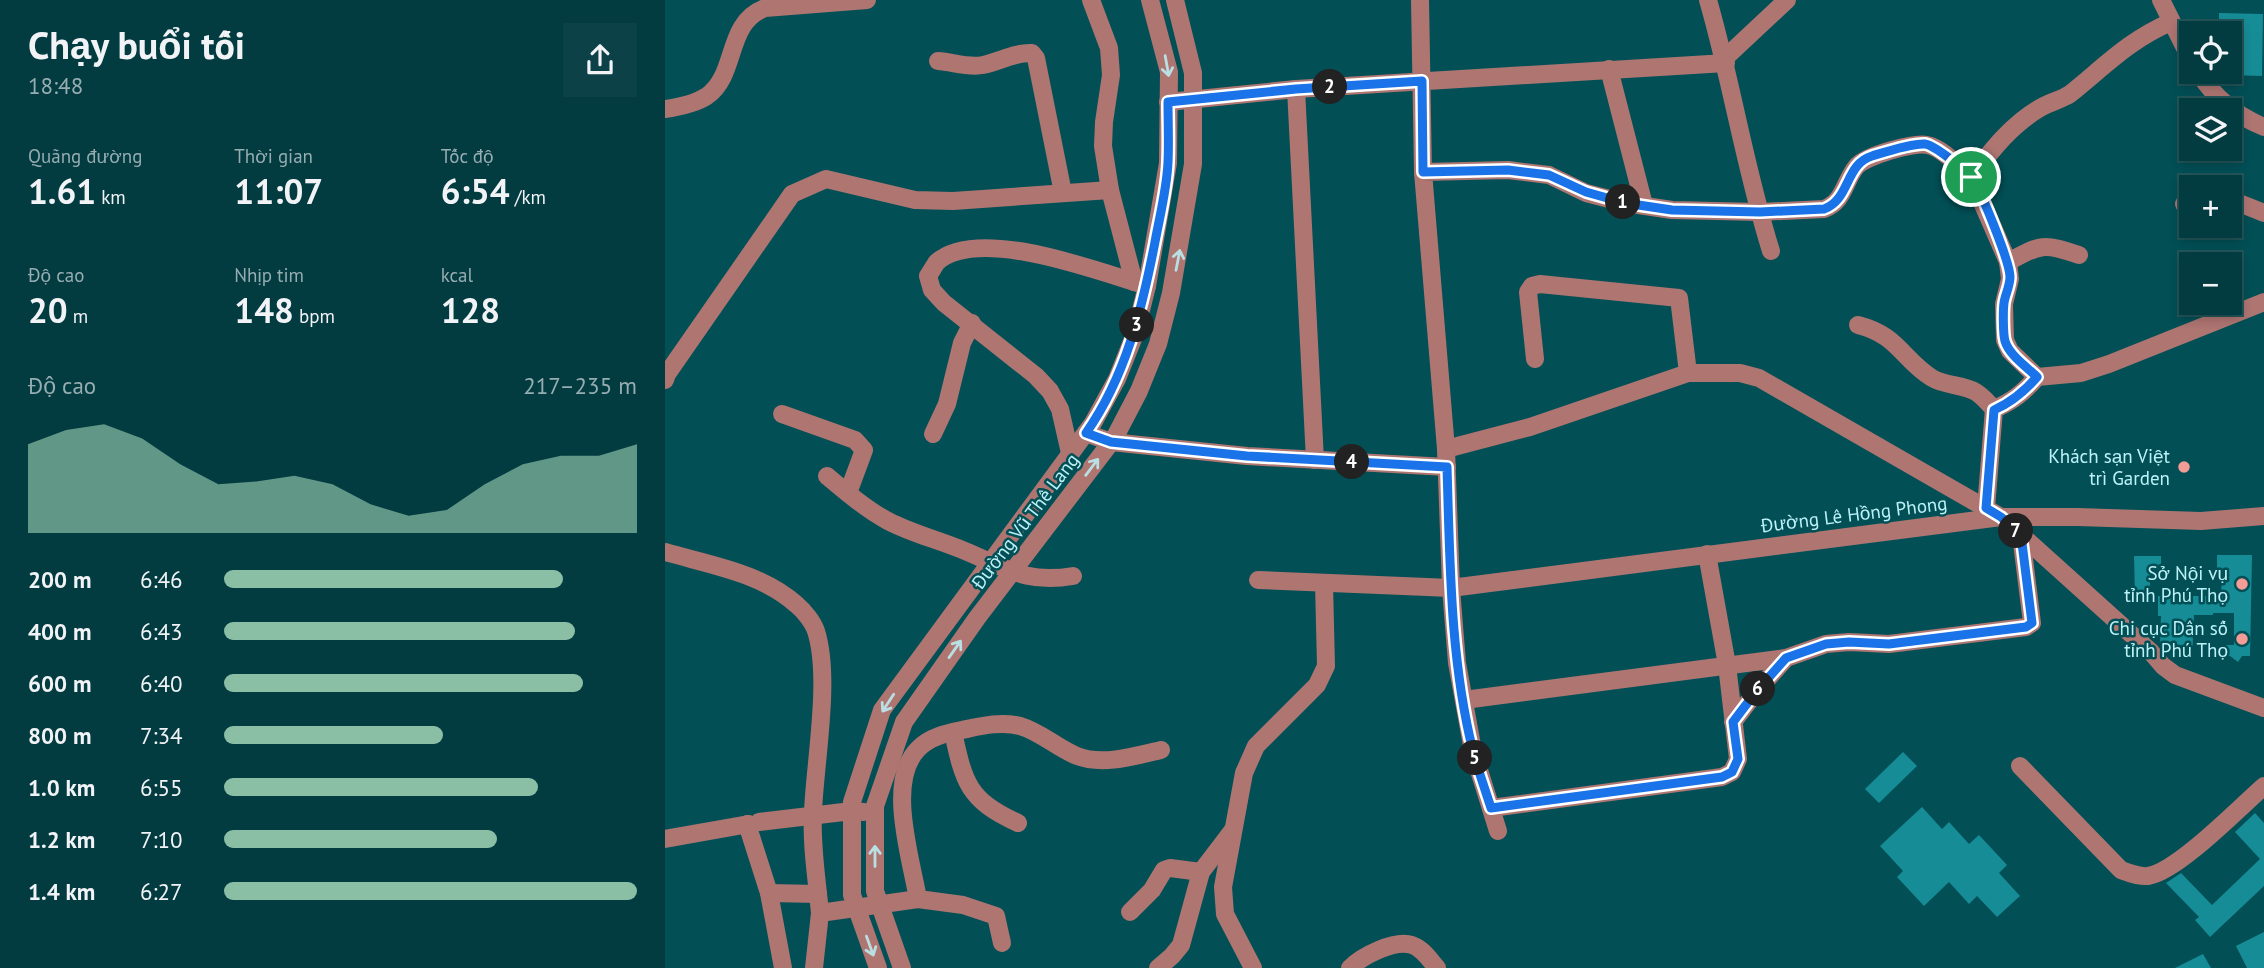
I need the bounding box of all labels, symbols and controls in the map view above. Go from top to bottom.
text: Chạy buổi tối [28,20,245,69]
map controls [2179,21,2242,315]
button: locate [2179,21,2242,84]
button: share [563,23,637,97]
one-way arrow [1160,54,1174,77]
pin: 2 [1313,70,1347,104]
text: 18:48 [28,71,83,100]
text: 2 [1324,74,1335,98]
button: layers [2179,98,2242,161]
text: Quãng đường [28,144,142,168]
text: Thời gian [234,144,313,168]
text: Tốc độ [441,144,493,168]
pin [1941,147,2001,207]
icon: arrive [1952,158,1990,196]
text: 1.61 [28,168,96,214]
text: 11:07 [234,168,323,214]
text: 6:54 [441,168,510,214]
button: + [2179,175,2242,238]
pin: 1 [1605,184,1641,220]
text: km [96,185,126,209]
text: /km [510,185,546,209]
text: 1 [1617,189,1628,213]
one-way arrow [1172,249,1185,272]
button: − [2179,252,2242,315]
text: Độ cao [28,263,84,287]
text: Nhịp tim [234,263,304,287]
text: kcal [441,263,473,287]
text: 20 [28,287,68,333]
text: 148 [234,287,294,333]
text: 128 [441,287,500,333]
text: m [68,304,88,328]
text: bpm [294,304,335,328]
pin: 3 [1119,308,1155,342]
text: 3 [1131,312,1142,336]
text: Độ cao [28,371,96,400]
text: 217–235 m [523,371,637,400]
pin: 4 [1335,444,1369,480]
place label: Khách sạn Việt trì Garden [2048,444,2171,490]
street label: Đường Vũ Thê Lang [966,448,1084,594]
text: 4 [1346,449,1357,473]
one-way arrow [1084,458,1099,477]
marker: Khách sạn Việt trì Garden [2176,459,2192,475]
street label: Đường Lê Hồng Phong [1758,491,1949,537]
pin: 7 [1999,514,2033,548]
text: 7 [2010,518,2021,542]
place label: Sở Nội vụ tỉnh Phú Thọ [2124,561,2228,607]
text: 200 m [28,565,91,594]
text: 6:46 [140,565,183,594]
marker: Sở Nội vụ tỉnh Phú Thọ [2234,576,2250,592]
place label: Chi cục Dân số tỉnh Phú Thọ [2109,616,2228,662]
text: 400 m [28,617,91,646]
text: 6:43 [140,617,183,646]
marker: Chi cục Dân số tỉnh Phú Thọ [2234,631,2250,647]
one-way arrow [948,640,962,659]
text: 600 m [28,669,91,698]
text: 6:40 [140,669,183,698]
pin: 6 [1741,672,1775,706]
text: 6 [1752,676,1763,700]
one-way arrow [880,693,895,712]
text: 800 m [28,721,91,750]
text: 7:34 [140,721,183,750]
pin: 5 [1457,740,1493,776]
text: 5 [1469,745,1480,769]
text: 1.0 km [28,773,95,802]
text: 6:55 [140,773,183,802]
text: 1.2 km [28,825,95,854]
text: 7:10 [140,825,183,854]
one-way arrow [868,844,882,867]
text: 1.4 km [28,877,95,906]
text: 6:27 [140,877,183,906]
one-way arrow [865,934,877,956]

